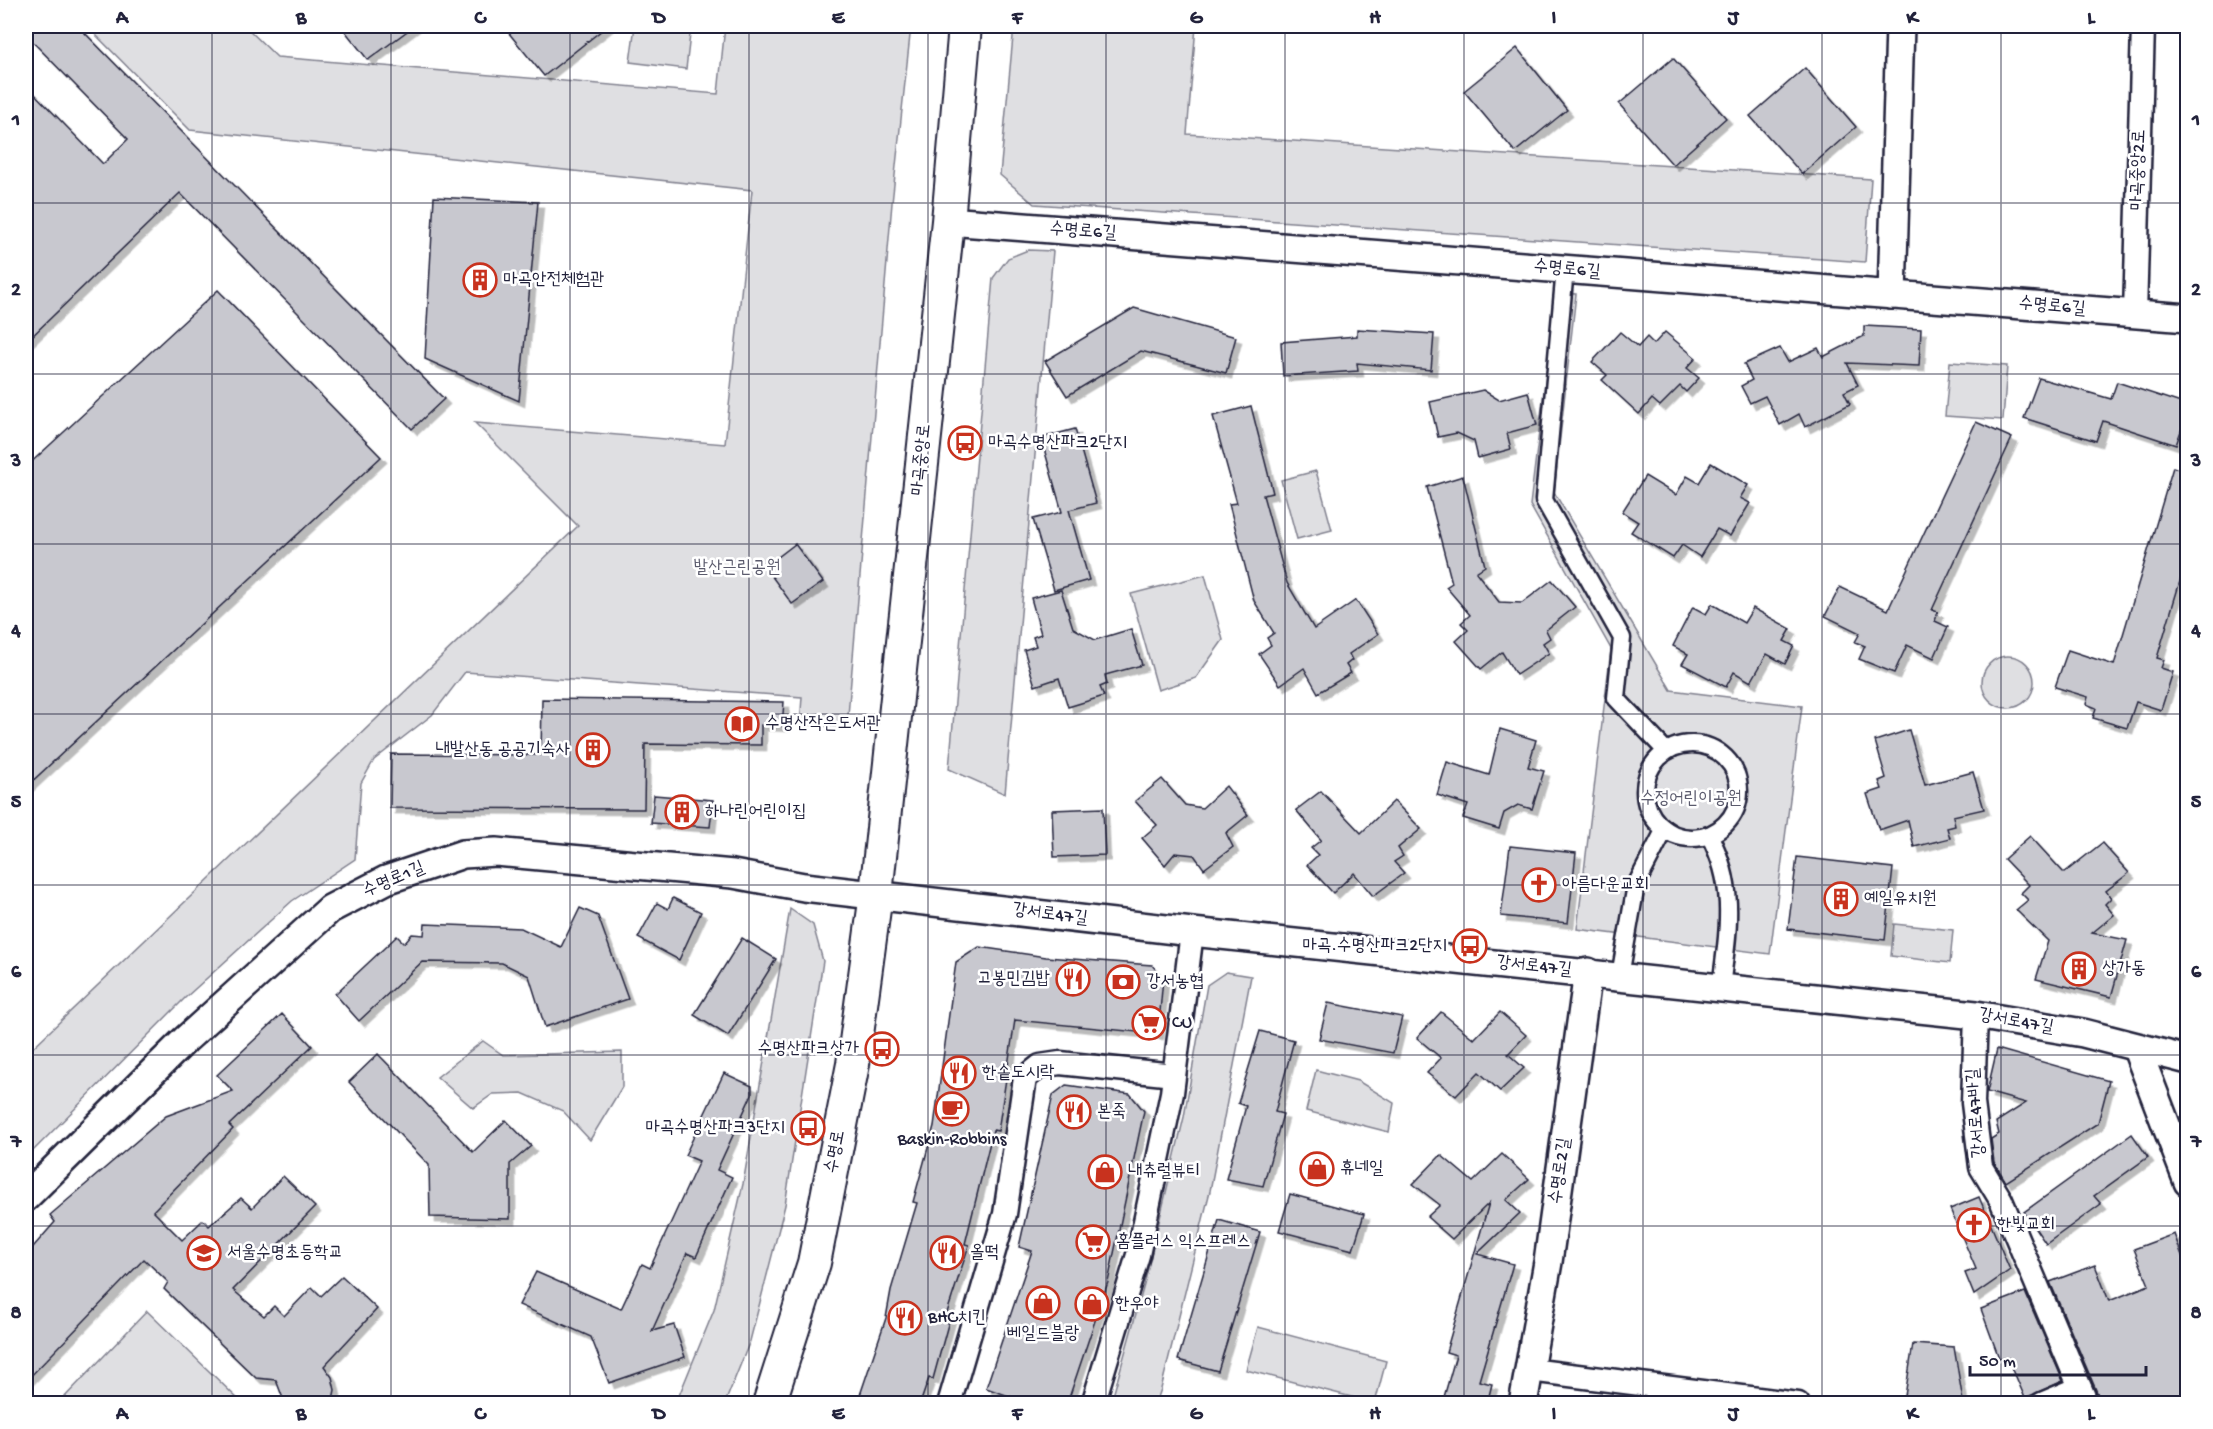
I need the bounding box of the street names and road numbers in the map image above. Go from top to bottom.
street label: 마곡중앙2로 [2127,129,2151,211]
street label: 수명로6길 [1049,219,1118,245]
street label: 수명로6길 [1533,257,1602,283]
street label: 수명로6길 [2018,294,2087,320]
street label: 마곡중앙로 [908,423,936,497]
street label: 수명로1길 [360,857,429,902]
street label: 강서로47길 [1011,900,1089,930]
street label: 강서로47길 [1495,953,1573,981]
street label: 강서로47길 [1977,1005,2056,1039]
street label: 강서로47바길 [1963,1067,1991,1159]
street label: 수명로 [822,1129,850,1175]
street label: 수명로2길 [1546,1136,1576,1206]

